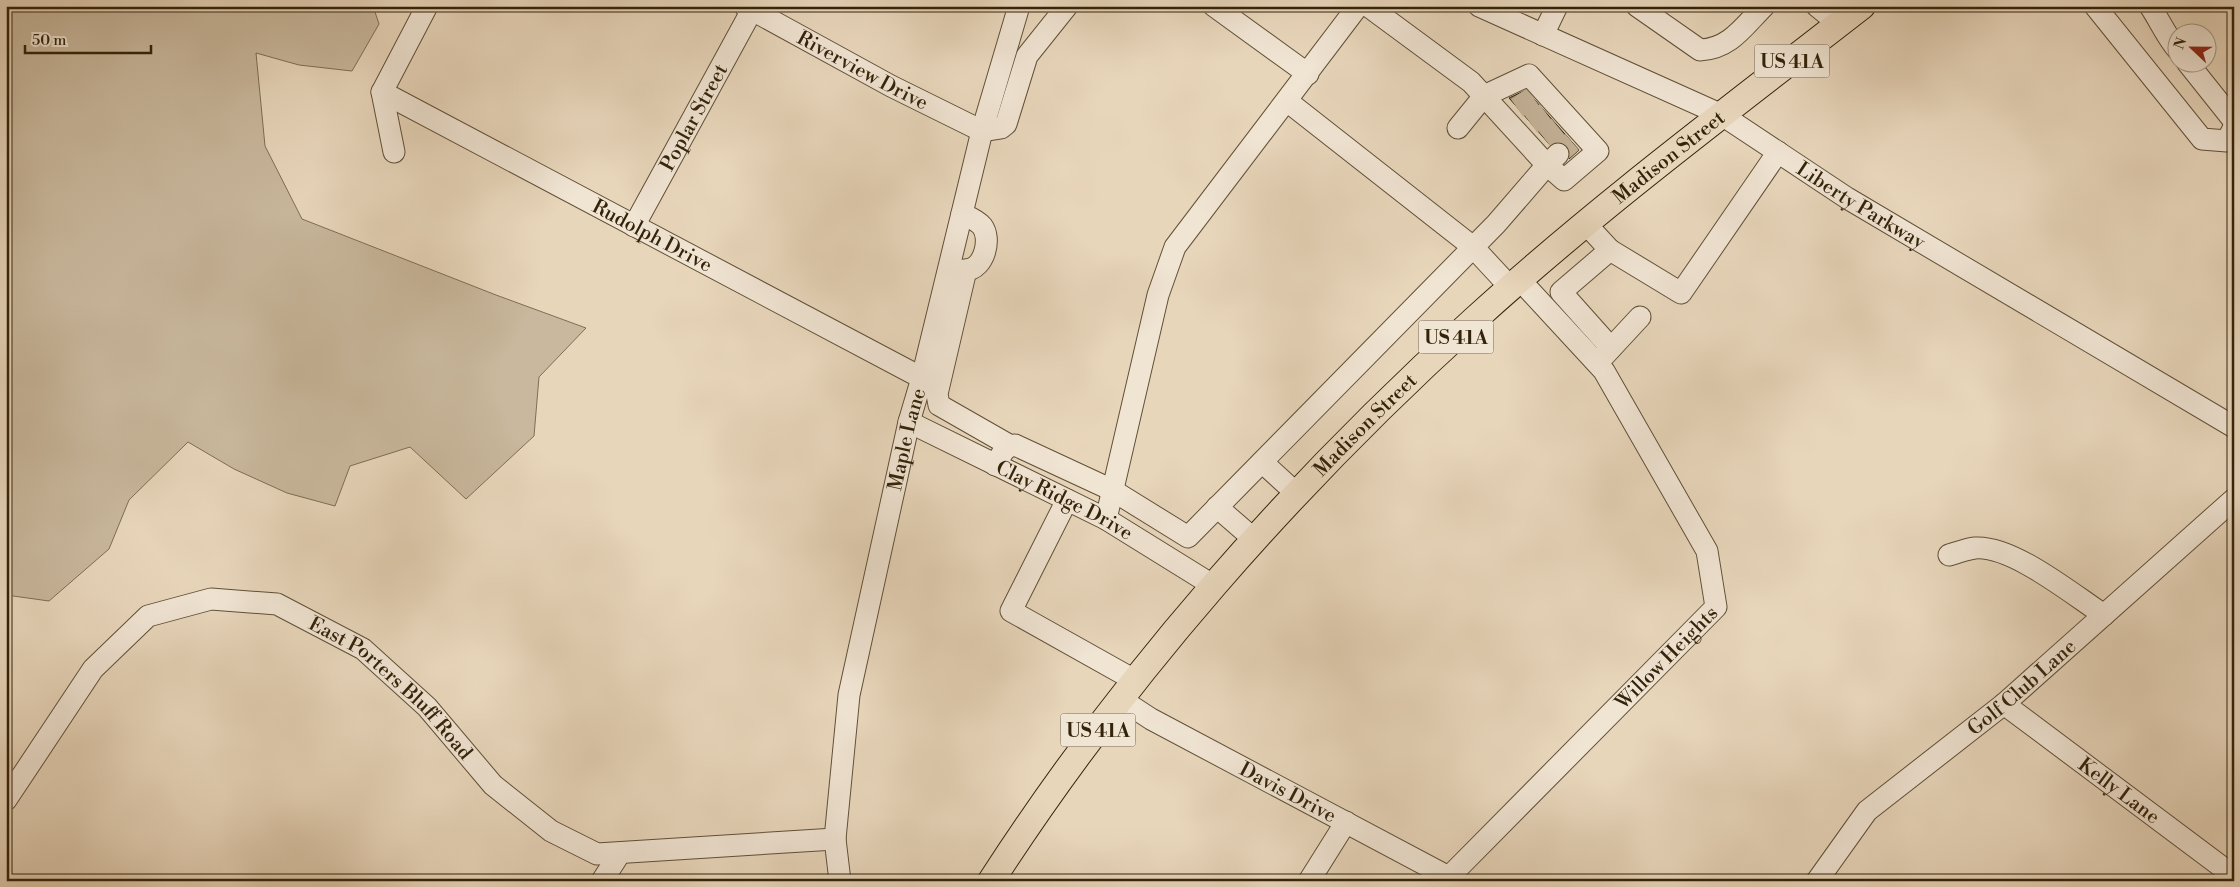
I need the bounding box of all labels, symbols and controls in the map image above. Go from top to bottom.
scale bar [25,22,151,54]
north arrow [2168,22,2218,72]
street label: Riverview Drive [792,26,932,116]
text: 50 m [32,31,66,50]
text: N [2170,35,2191,52]
road number: US 41A [1754,44,1830,78]
street label: Poplar Street [655,60,734,176]
street label: Madison Street [1608,106,1730,210]
street label: Liberty Parkway [1791,157,1929,256]
street label: Rudolph Drive [587,195,716,279]
road number: US 41A [1418,321,1494,354]
street label: Madison Street [1309,369,1423,483]
street label: Maple Lane [883,385,932,493]
street label: Clay Ridge Drive [991,456,1137,547]
street label: Willow Heights [1610,601,1724,716]
street label: East Porters Bluff Road [304,612,478,766]
street label: Golf Club Lane [1963,635,2082,742]
road number: US 41A [1060,714,1136,746]
street label: Kelly Lane [2073,753,2164,830]
street label: Davis Drive [1235,757,1340,829]

